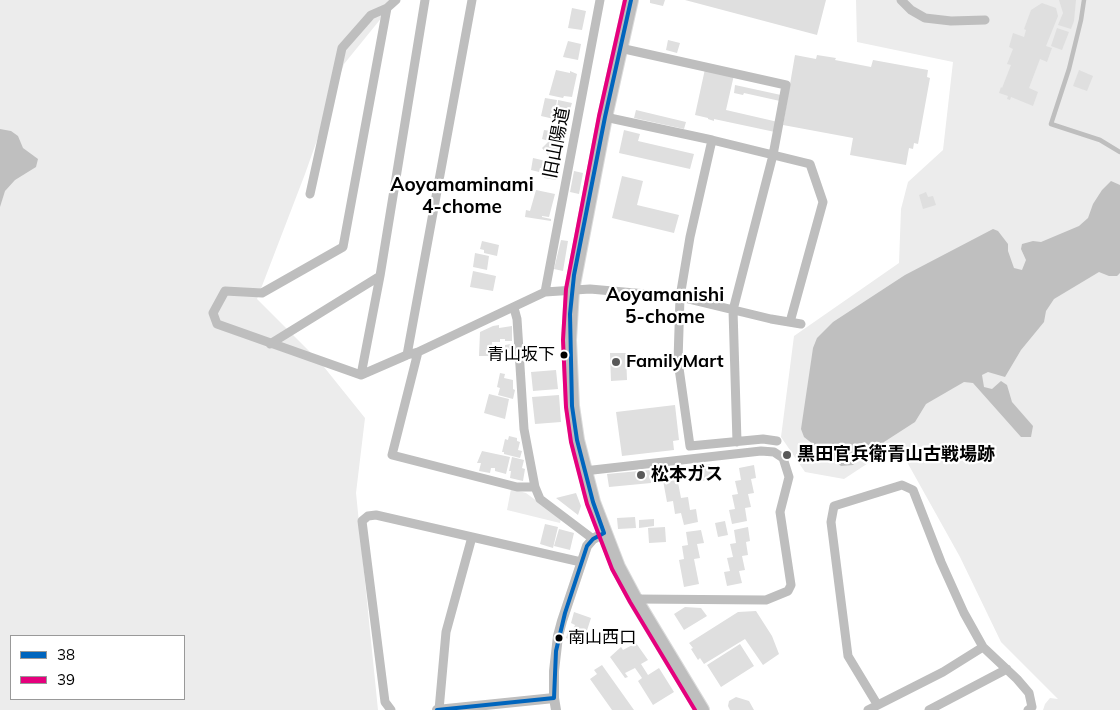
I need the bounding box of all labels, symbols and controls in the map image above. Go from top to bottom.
street label: 旧山陽道 [540,106,574,180]
district label: Aoyamaminami 4-chome [390,174,534,218]
district label: Aoyamanishi 5-chome [606,284,724,328]
place label: 青山坂下 [487,345,555,365]
marker: 青山坂下 [559,350,569,360]
place label: FamilyMart [626,351,724,373]
marker: FamilyMart [610,356,622,368]
place label: 黒田官兵衛青山古戦場跡 [797,444,995,466]
marker: 黒田官兵衛青山古戦場跡 [781,449,793,461]
place label: 松本ガス [651,464,723,486]
marker: 松本ガス [635,469,647,481]
place label: 南山西口 [568,628,636,648]
marker: 南山西口 [554,633,564,643]
legend [10,635,185,700]
text: 38 [57,645,75,664]
text: 39 [57,670,75,689]

